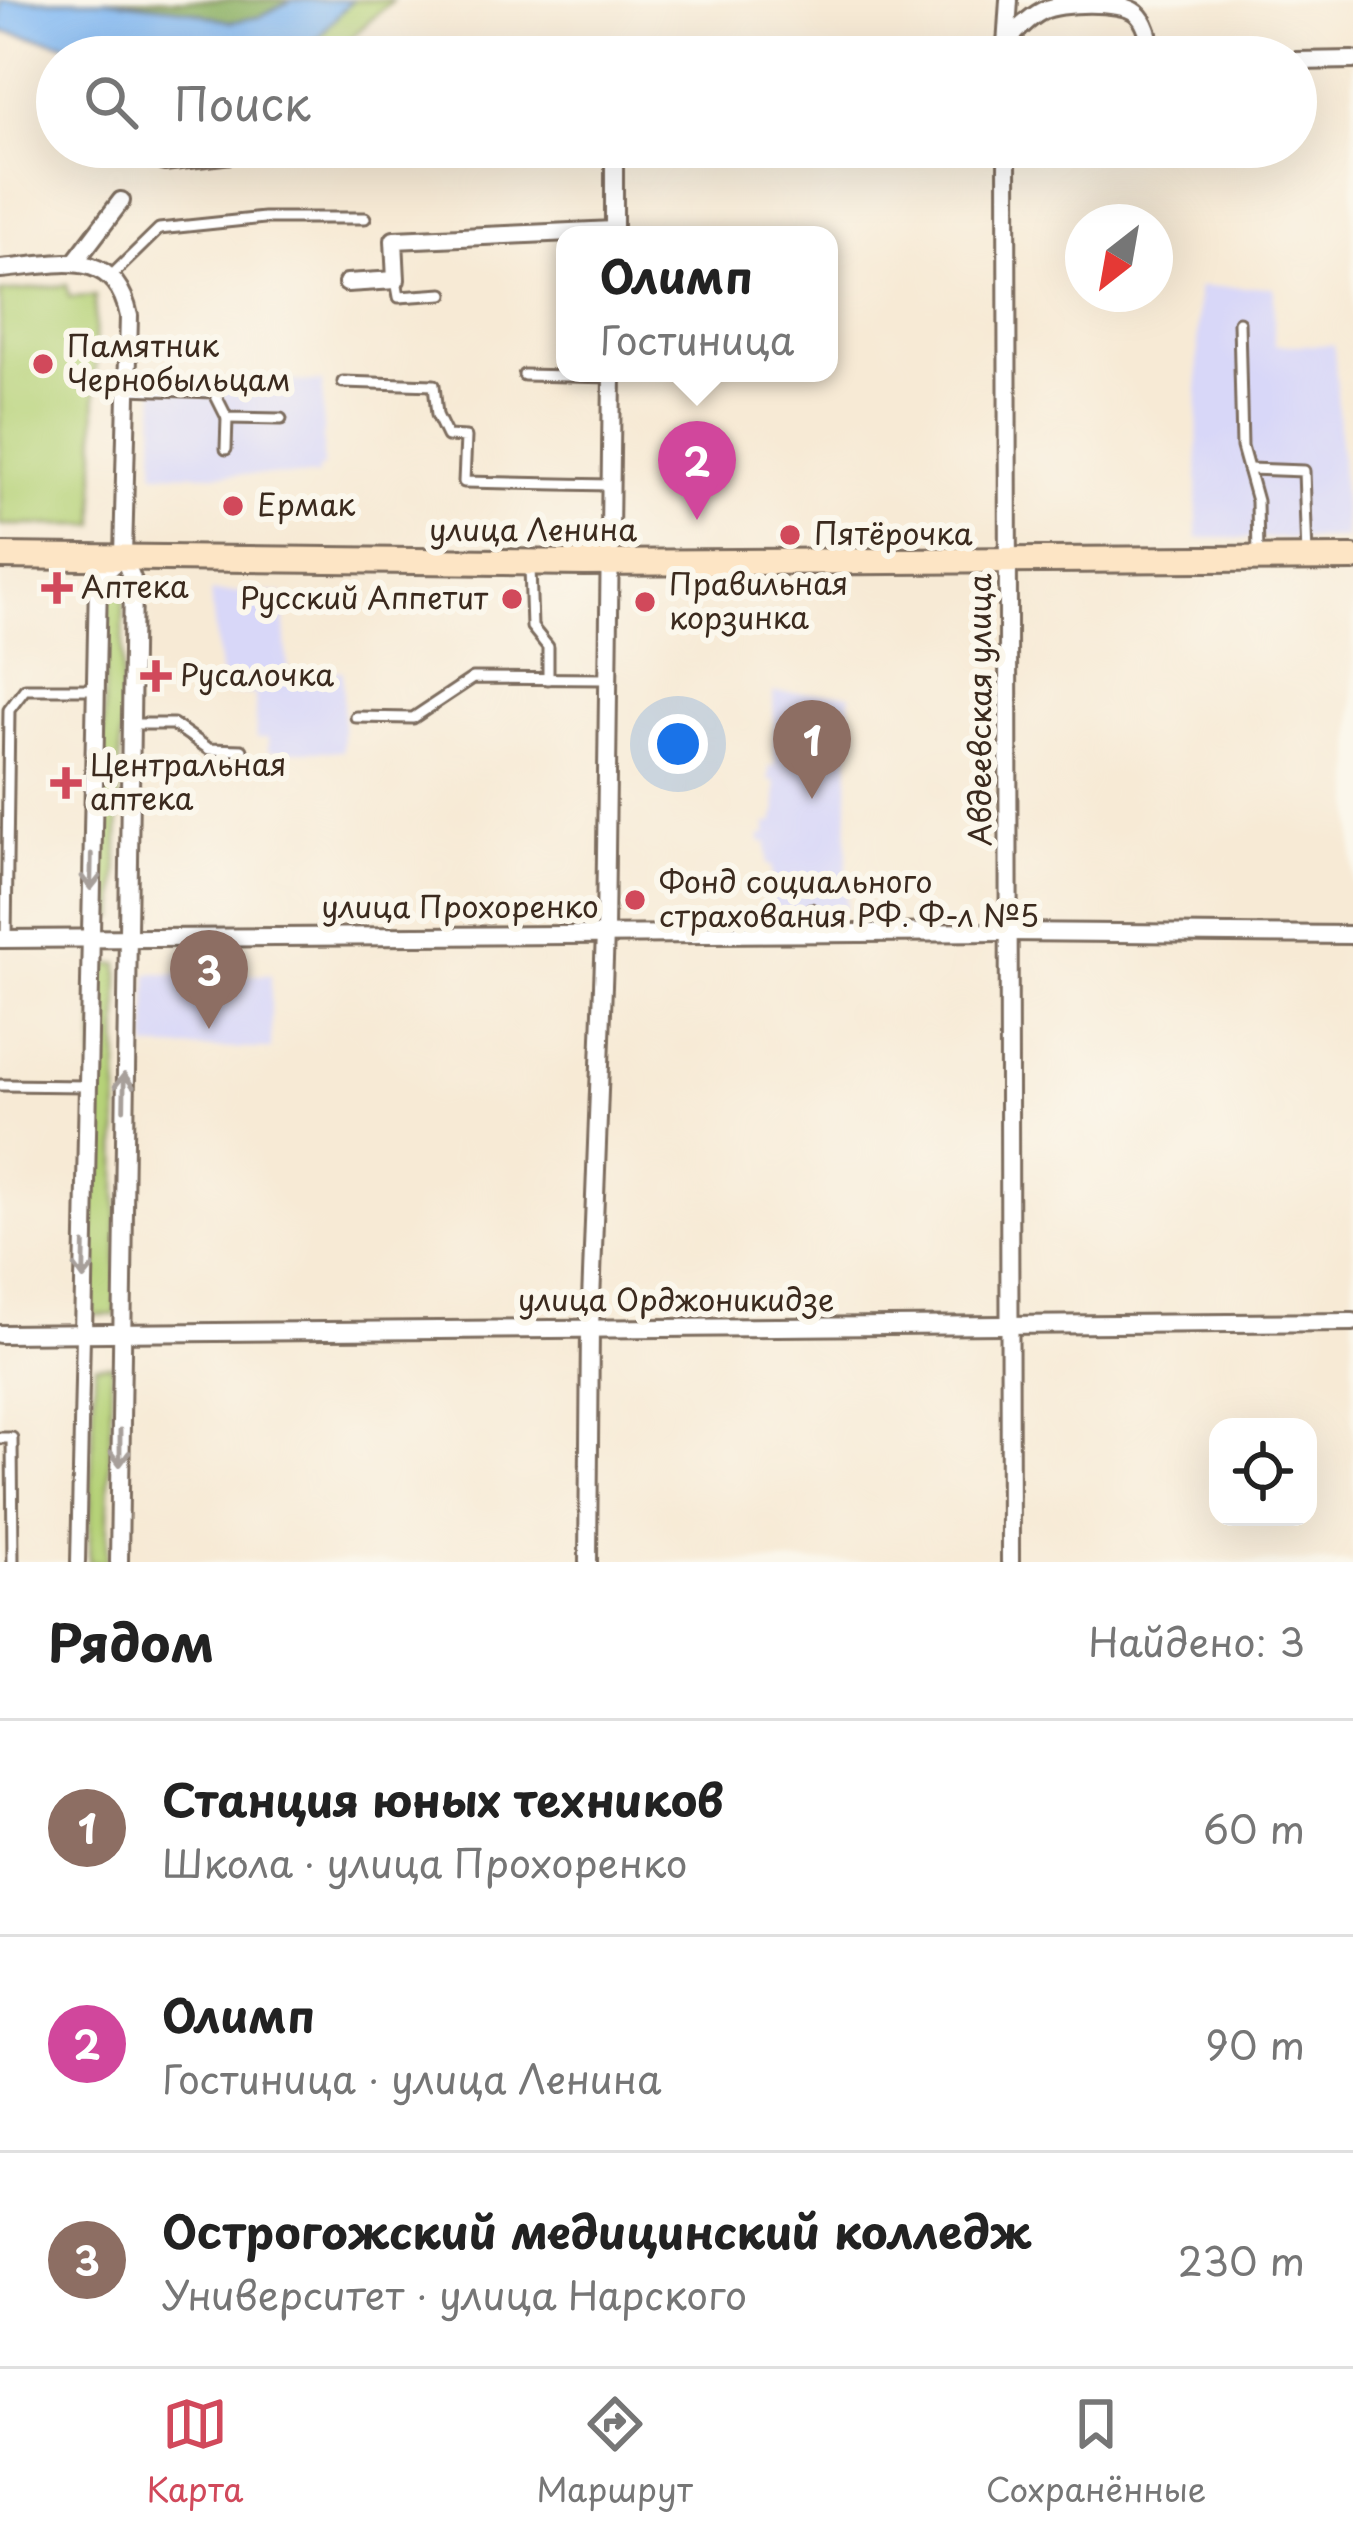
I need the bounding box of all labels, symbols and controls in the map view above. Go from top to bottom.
search box [36,36,1317,168]
text: Поиск [174,68,311,136]
icon: search [78,69,144,135]
north arrow [1065,204,1173,312]
popup [556,226,838,382]
text: Олимп [600,241,752,309]
text: Гостиница [600,309,794,368]
place label: Памятник Чернобыльцам [67,322,291,401]
marker: Памятник Чернобыльцам [30,351,56,377]
pin: 2 [658,421,736,520]
place label: Ермак [257,481,356,526]
marker: Ермак [220,493,246,519]
street label: улица Ленина [429,506,637,551]
place label: Пятёрочка [814,510,973,555]
marker: Пятёрочка [777,522,803,548]
place label: Правильная корзинка [669,560,848,639]
place label: Аптека [81,563,189,608]
place label: Русский Аппетит [240,574,489,619]
street label: Авдеевская улица [956,574,1001,846]
marker: Аптека [44,575,70,601]
marker: Русский Аппетит [499,586,525,612]
marker: Правильная корзинка [632,589,658,615]
place label: Русалочка [180,651,334,696]
marker: Русалочка [143,663,169,689]
pin: 1 [773,700,851,799]
your location [648,714,708,774]
place label: Центральная аптека [90,741,287,820]
marker: Центральная аптека [53,770,79,796]
one-way arrow [80,852,103,891]
place label: Фонд социального страхования РФ. Ф-л №5 [659,858,1039,937]
street label: улица Прохоренко [321,883,599,928]
marker: Фонд социального страхования РФ. Ф-л №5 [622,887,648,913]
pin: 3 [170,930,248,1029]
one-way arrow [113,1072,135,1111]
one-way arrow [73,1242,96,1281]
street label: улица Орджоникидзе [518,1276,834,1321]
map controls [1209,1418,1317,1526]
button: locate [1209,1418,1317,1526]
one-way arrow [109,1428,131,1467]
text: Рядом [48,1602,214,1679]
text: Найдено: 3 [1088,1611,1305,1670]
text: Станция юных техников [162,1764,724,1832]
text: 1 [78,1798,96,1857]
text: 60 m [1203,1798,1305,1857]
text: Школа · улица Прохоренко [162,1832,687,1891]
text: Олимп [162,1980,315,2048]
text: 2 [73,2014,101,2073]
text: 90 m [1205,2014,1305,2073]
text: Гостиница · улица Ленина [162,2048,662,2107]
text: Острогожский медицинский колледж [162,2196,1031,2264]
text: 3 [74,2230,100,2289]
text: 230 m [1178,2230,1305,2289]
text: Университет · улица Нарского [162,2264,747,2323]
tab: Карта [147,2391,243,2513]
tab: Маршрут [537,2391,693,2513]
tab: Сохранённые [986,2391,1206,2513]

